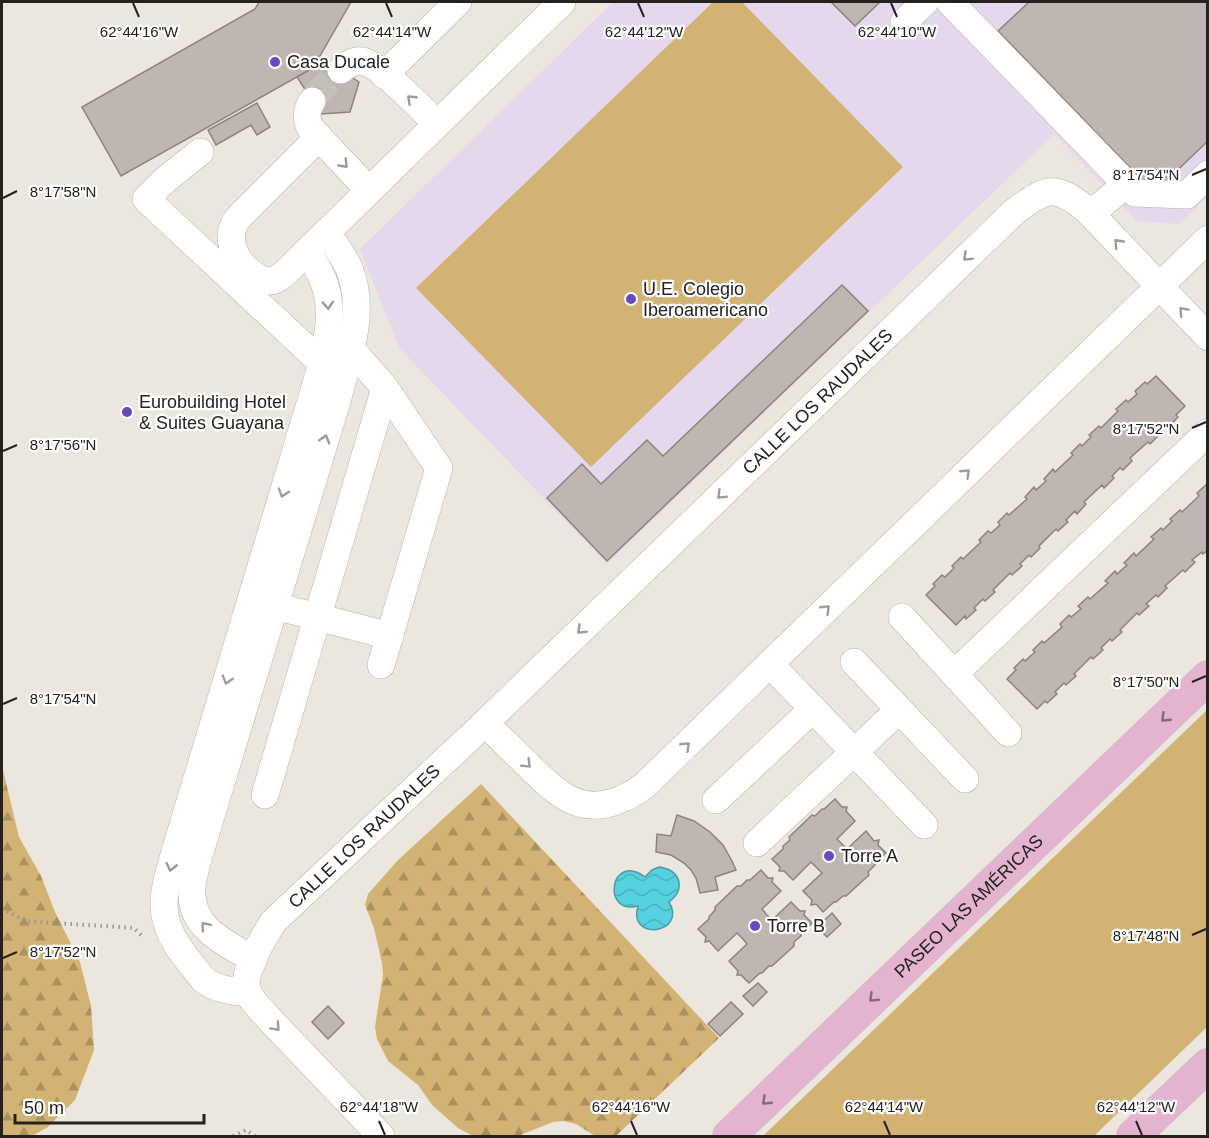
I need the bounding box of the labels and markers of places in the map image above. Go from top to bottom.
place label: Casa Ducale [287,52,390,72]
marker: Casa Ducale [268,55,282,69]
place label: U.E. Colegio Iberoamericano [643,279,768,320]
marker: U.E. Colegio Iberoamericano [624,292,638,306]
place label: Eurobuilding Hotel & Suites Guayana [139,392,286,433]
marker: Eurobuilding Hotel & Suites Guayana [120,405,134,419]
place label: Torre A [841,846,898,866]
marker: Torre A [822,849,836,863]
place label: Torre B [767,916,825,936]
marker: Torre B [748,919,762,933]

